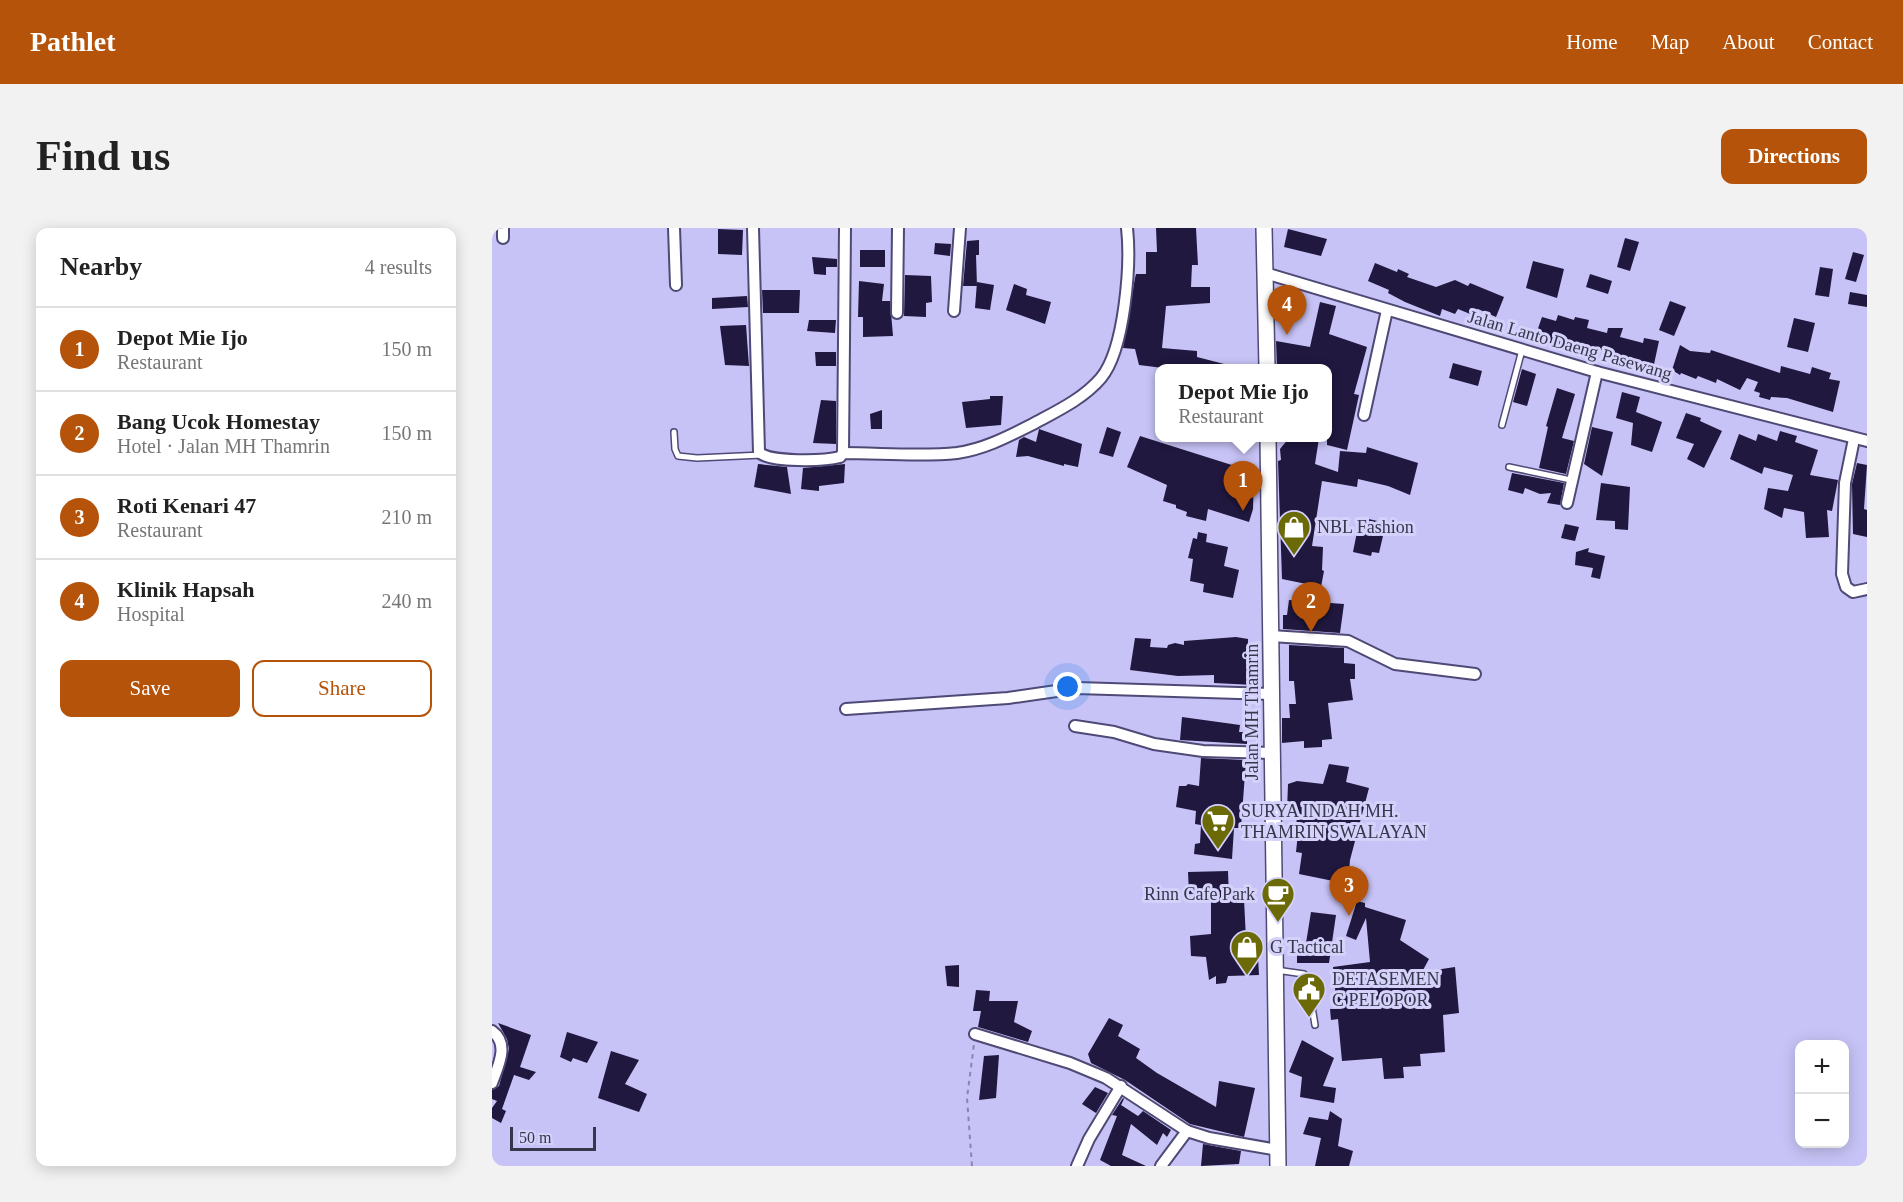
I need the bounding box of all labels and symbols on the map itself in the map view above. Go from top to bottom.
pin: 4 [1268,285,1306,335]
street label: Jalan Lanto Daeng Pasewang [1466,306,1674,384]
pin: 1 [1224,462,1263,511]
shop icon: NBL Fashion [1276,509,1312,556]
place label: NBL Fashion [1317,517,1414,537]
pin: 2 [1292,582,1330,632]
street label: Jalan MH Thamrin [1242,644,1262,780]
your location [1053,672,1082,701]
place label: SURYA INDAH MH. THAMRIN SWALAYAN [1241,801,1427,842]
supermarket icon: SURYA INDAH MH. THAMRIN SWALAYAN [1200,803,1236,850]
pin: 3 [1330,866,1368,916]
cafe icon: Rinn Cafe Park [1260,876,1296,923]
place label: Rinn Cafe Park [1144,884,1255,904]
shop icon: G Tactical [1229,929,1265,976]
place label: G Tactical [1270,937,1344,957]
place label: DETASEMEN C PELOPOR [1332,969,1440,1010]
public building icon: DETASEMEN C PELOPOR [1291,971,1327,1018]
scale bar [510,1124,596,1152]

